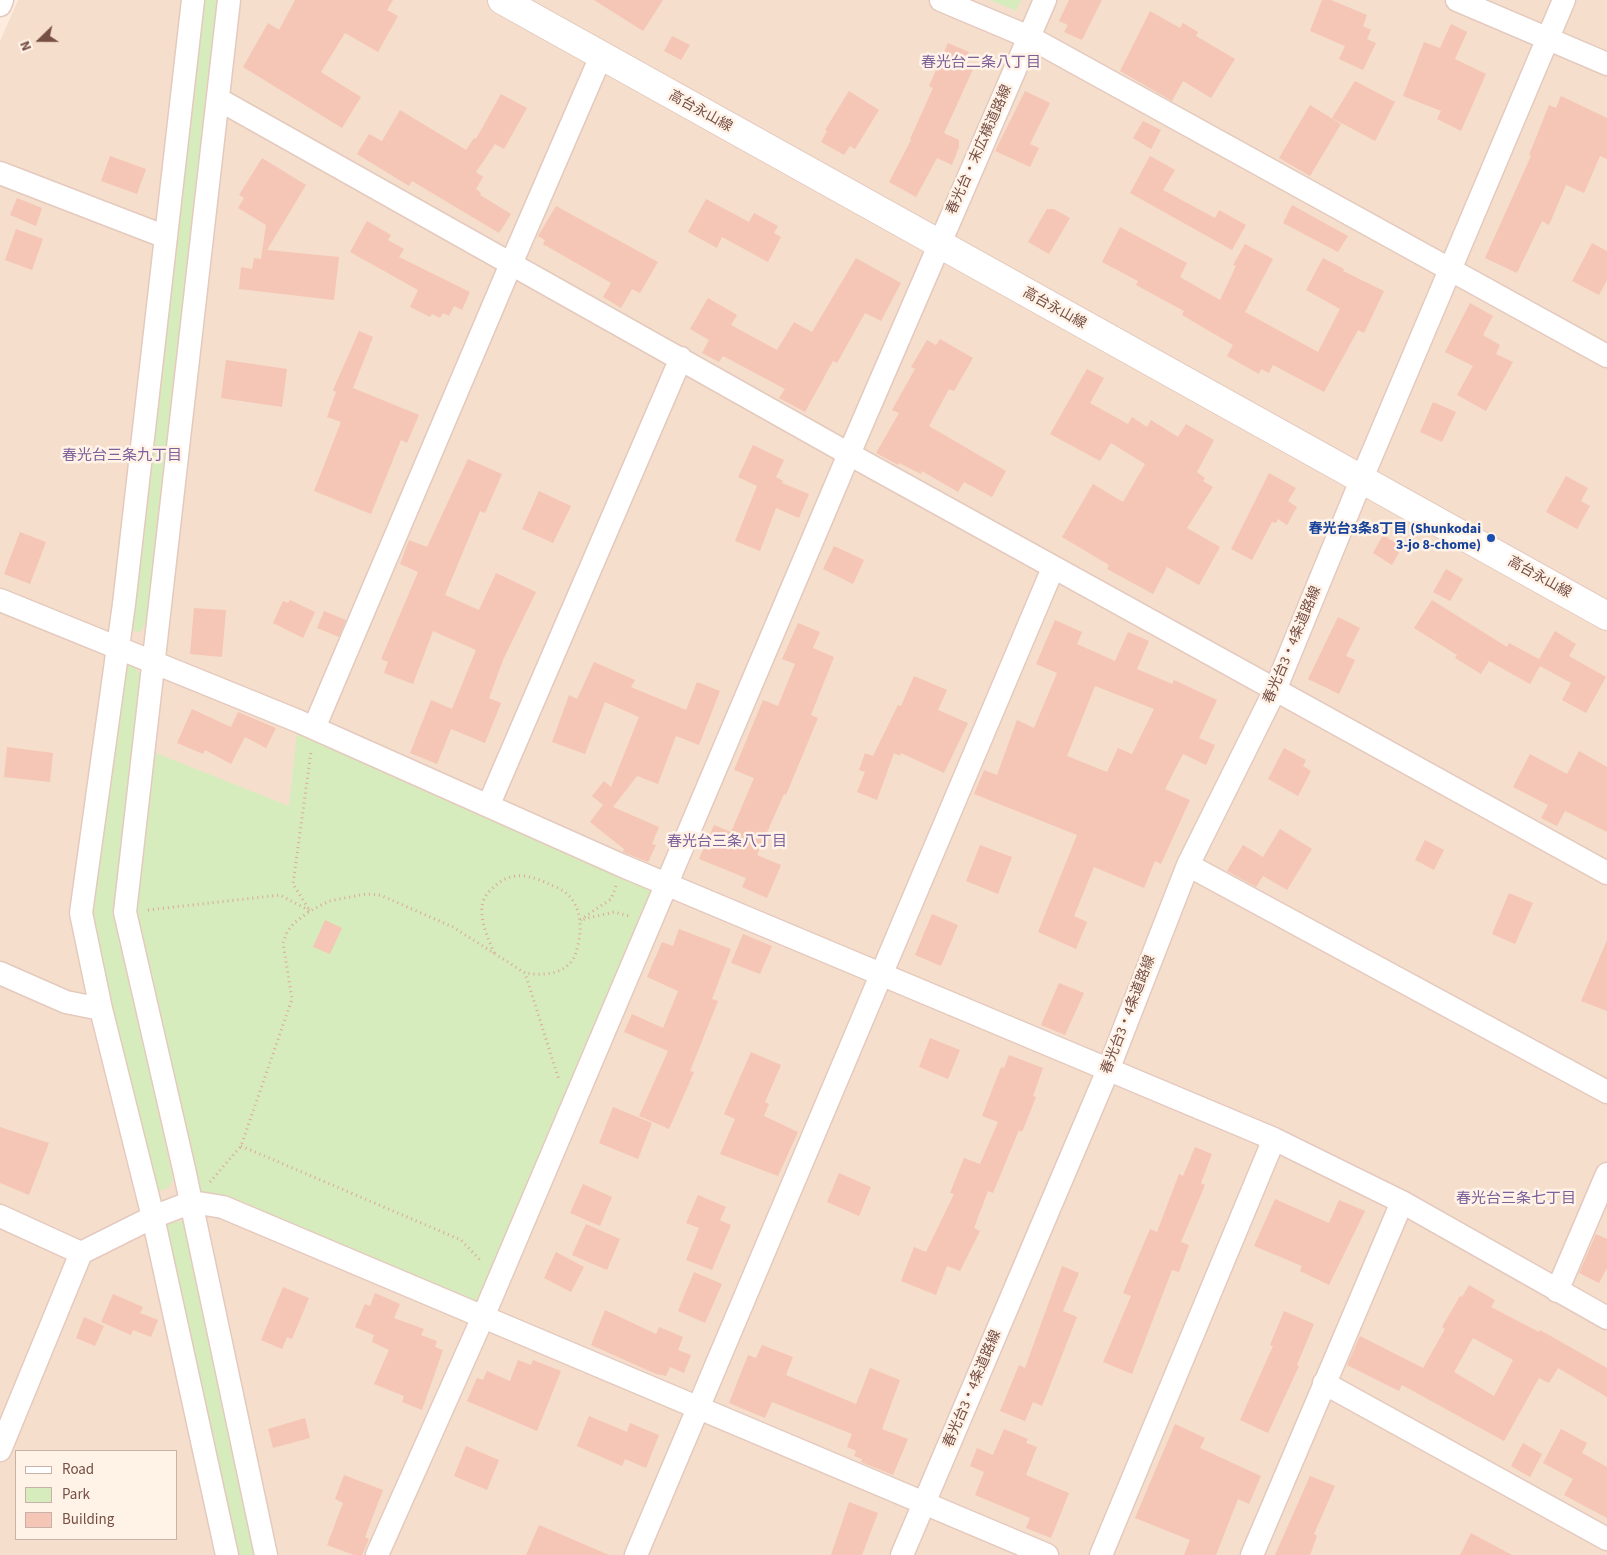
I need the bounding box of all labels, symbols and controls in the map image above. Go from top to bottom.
north arrow [15,15,65,65]
text: N [15,38,37,54]
district label: 春光台二条八丁目 [921,55,1041,73]
street label: 春光台・末広横道路線 [944,83,1016,217]
street label: 高台永山線 [665,88,735,136]
street label: 高台永山線 [1019,285,1089,333]
district label: 春光台三条九丁目 [62,448,182,466]
place label: 春光台3条8丁目 (Shunkodai 3-jo 8-chome) [1309,522,1481,554]
marker: 春光台3条8丁目 (Shunkodai 3-jo 8-chome) [1485,532,1497,544]
street label: 高台永山線 [1504,554,1574,602]
street label: 春光台3・4条道路線 [1261,584,1325,706]
district label: 春光台三条八丁目 [667,834,787,852]
street label: 春光台3・4条道路線 [1099,953,1159,1077]
district label: 春光台三条七丁目 [1456,1191,1576,1209]
street label: 春光台3・4条道路線 [941,1328,1005,1450]
legend [15,1450,178,1540]
text: Road [62,1459,94,1480]
text: Park [62,1484,90,1505]
text: Building [62,1509,114,1530]

